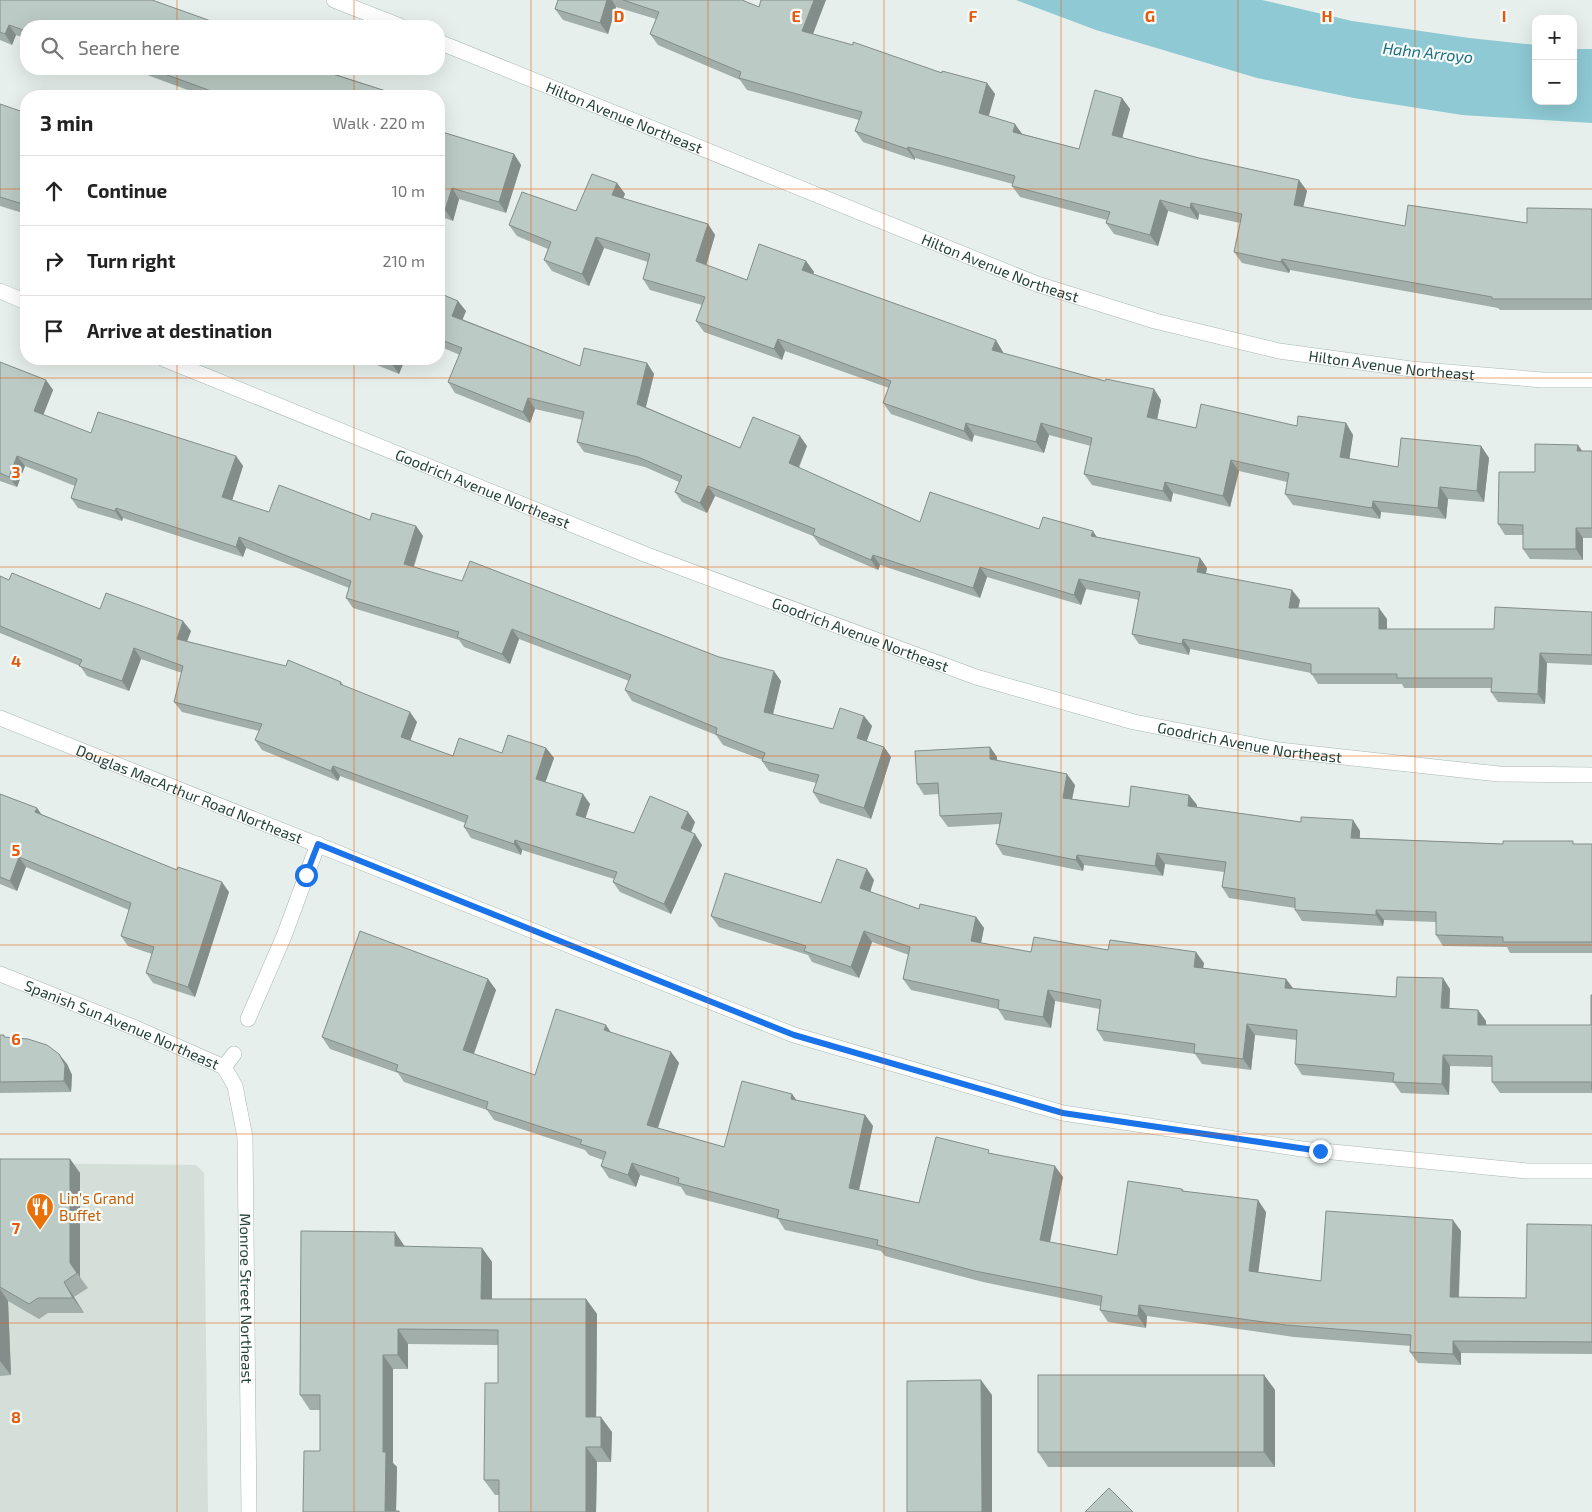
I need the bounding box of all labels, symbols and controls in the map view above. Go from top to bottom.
text: D [614,6,625,25]
text: E [791,6,801,25]
text: F [969,6,978,25]
text: G [1145,6,1155,25]
text: H [1321,6,1333,25]
text: I [1502,6,1506,25]
map controls [1532,15,1577,105]
button: + [1532,15,1577,60]
search box [20,20,445,75]
icon: search [38,34,66,62]
text: Search here [78,36,180,59]
water label: Hahn Arroyo [1382,38,1474,67]
button: − [1532,60,1577,105]
street label: Hilton Avenue Northeast [544,77,705,157]
text: 3 min [40,110,93,135]
text: Walk · 220 m [332,113,425,132]
icon: ahead [40,177,68,205]
text: Continue [87,179,167,202]
text: 10 m [391,181,425,200]
street label: Hilton Avenue Northeast [919,229,1081,306]
icon: right [40,247,68,275]
text: Turn right [87,249,175,272]
text: 210 m [382,251,425,270]
icon: arrive [40,317,68,345]
text: Arrive at destination [87,319,272,342]
street label: Hilton Avenue Northeast [1308,346,1476,383]
street label: Goodrich Avenue Northeast [393,445,573,532]
text: 3 [11,462,21,481]
street label: Goodrich Avenue Northeast [770,593,952,675]
text: 4 [11,651,21,670]
street label: Goodrich Avenue Northeast [1156,718,1343,766]
street label: Douglas MacArthur Road Northeast [74,740,306,847]
text: 5 [12,840,21,859]
route start [295,864,318,887]
street label: Spanish Sun Avenue Northeast [22,976,222,1073]
text: 6 [11,1029,21,1048]
route end [1309,1140,1332,1163]
place label: Lin's Grand Buffet [59,1189,134,1224]
restaurant icon: Lin's Grand Buffet [25,1192,55,1231]
street label: Monroe Street Northeast [237,1213,257,1384]
text: 7 [12,1218,21,1237]
text: 8 [11,1407,21,1426]

